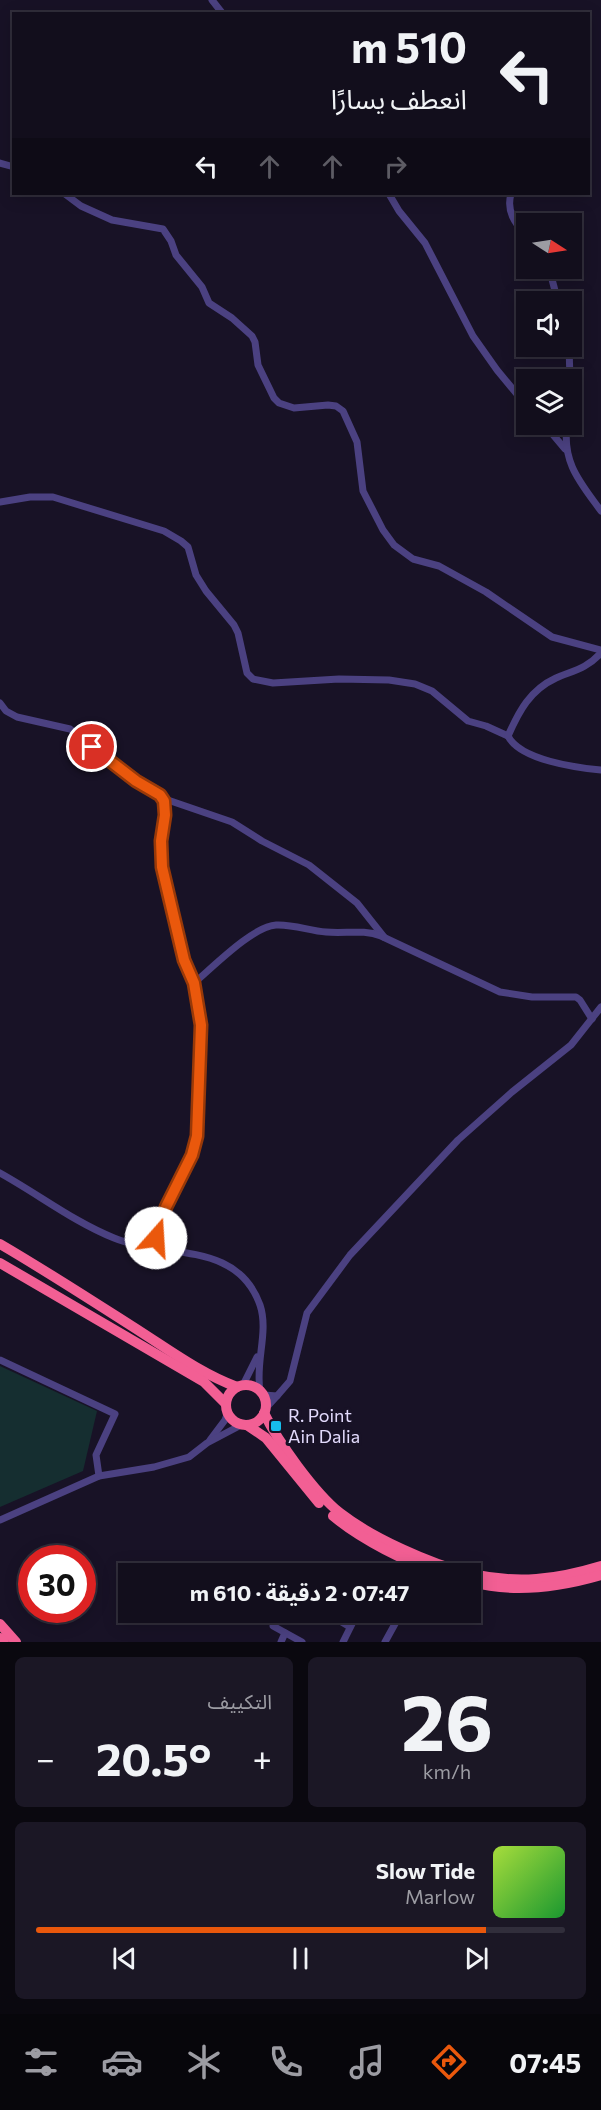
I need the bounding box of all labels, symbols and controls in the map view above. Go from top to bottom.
text: 510 m [351,20,467,72]
icon: left [488,36,566,114]
text: انعطف يسارًا [331,82,467,115]
icon: left [190,150,223,183]
icon: ahead [253,150,286,183]
icon: ahead [316,150,349,183]
icon: right [379,150,412,183]
north arrow [516,213,582,279]
map controls [516,213,582,435]
button: sound [516,291,582,357]
button: layers [516,369,582,435]
pin [66,721,117,772]
icon: arrive [75,730,108,763]
position arrow [124,1206,188,1270]
place label: R. Point Ain Dalia [288,1404,360,1447]
marker: R. Point Ain Dalia [269,1419,283,1433]
speed limit sign: 30 [18,1545,96,1623]
text: 07:47 · 2 دقيقة · 610 m [190,1579,409,1606]
text: 26 [401,1672,493,1767]
text: التكييف [208,1689,272,1713]
text: 20.5° [96,1730,211,1785]
text: − [36,1737,55,1778]
text: + [253,1737,272,1778]
text: km/h [423,1759,471,1783]
text: Slow Tide [376,1857,475,1884]
text: Marlow [405,1884,475,1908]
icon: previous [108,1942,141,1975]
icon: pause [284,1942,317,1975]
icon: next [460,1942,493,1975]
icon: filters [20,2041,62,2083]
icon: car [101,2041,143,2083]
icon: climate [183,2041,225,2083]
icon: phone [265,2041,307,2083]
icon: music [346,2041,388,2083]
icon: directions [428,2041,470,2083]
text: 07:45 [509,2046,581,2079]

